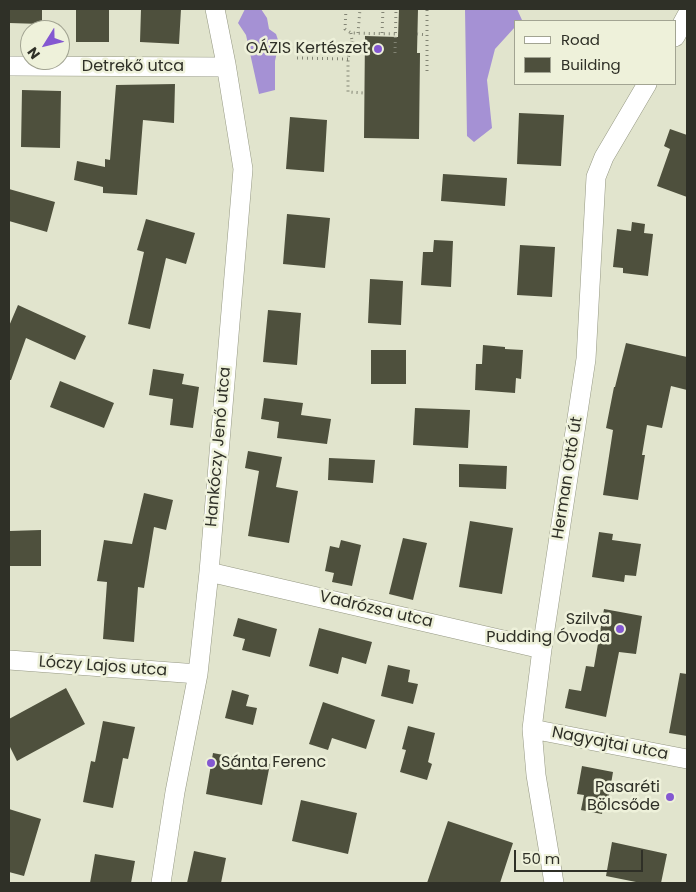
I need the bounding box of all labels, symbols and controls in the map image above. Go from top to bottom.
north arrow [20,20,70,70]
legend [514,20,676,85]
text: Road [561,29,600,50]
place label: OÁZIS Kertészet [246,39,368,59]
text: N [22,43,45,63]
marker: OÁZIS Kertészet [372,43,384,55]
text: Building [561,54,621,75]
street label: Detrekő utca [82,57,184,77]
street label: Hankóczy Jenő utca [202,366,236,528]
street label: Herman Ottó út [549,415,587,541]
street label: Vadrózsa utca [317,588,435,632]
place label: Szilva Pudding Óvoda [486,610,610,648]
marker: Szilva Pudding Óvoda [614,623,626,635]
street label: Lóczy Lajos utca [38,653,168,681]
street label: Nagyajtai utca [550,723,670,765]
place label: Sánta Ferenc [221,753,326,773]
marker: Sánta Ferenc [205,757,217,769]
place label: Pasaréti Bölcsőde [587,778,660,816]
marker: Pasaréti Bölcsőde [664,791,676,803]
scale bar [516,840,645,872]
text: 50 m [522,848,560,869]

